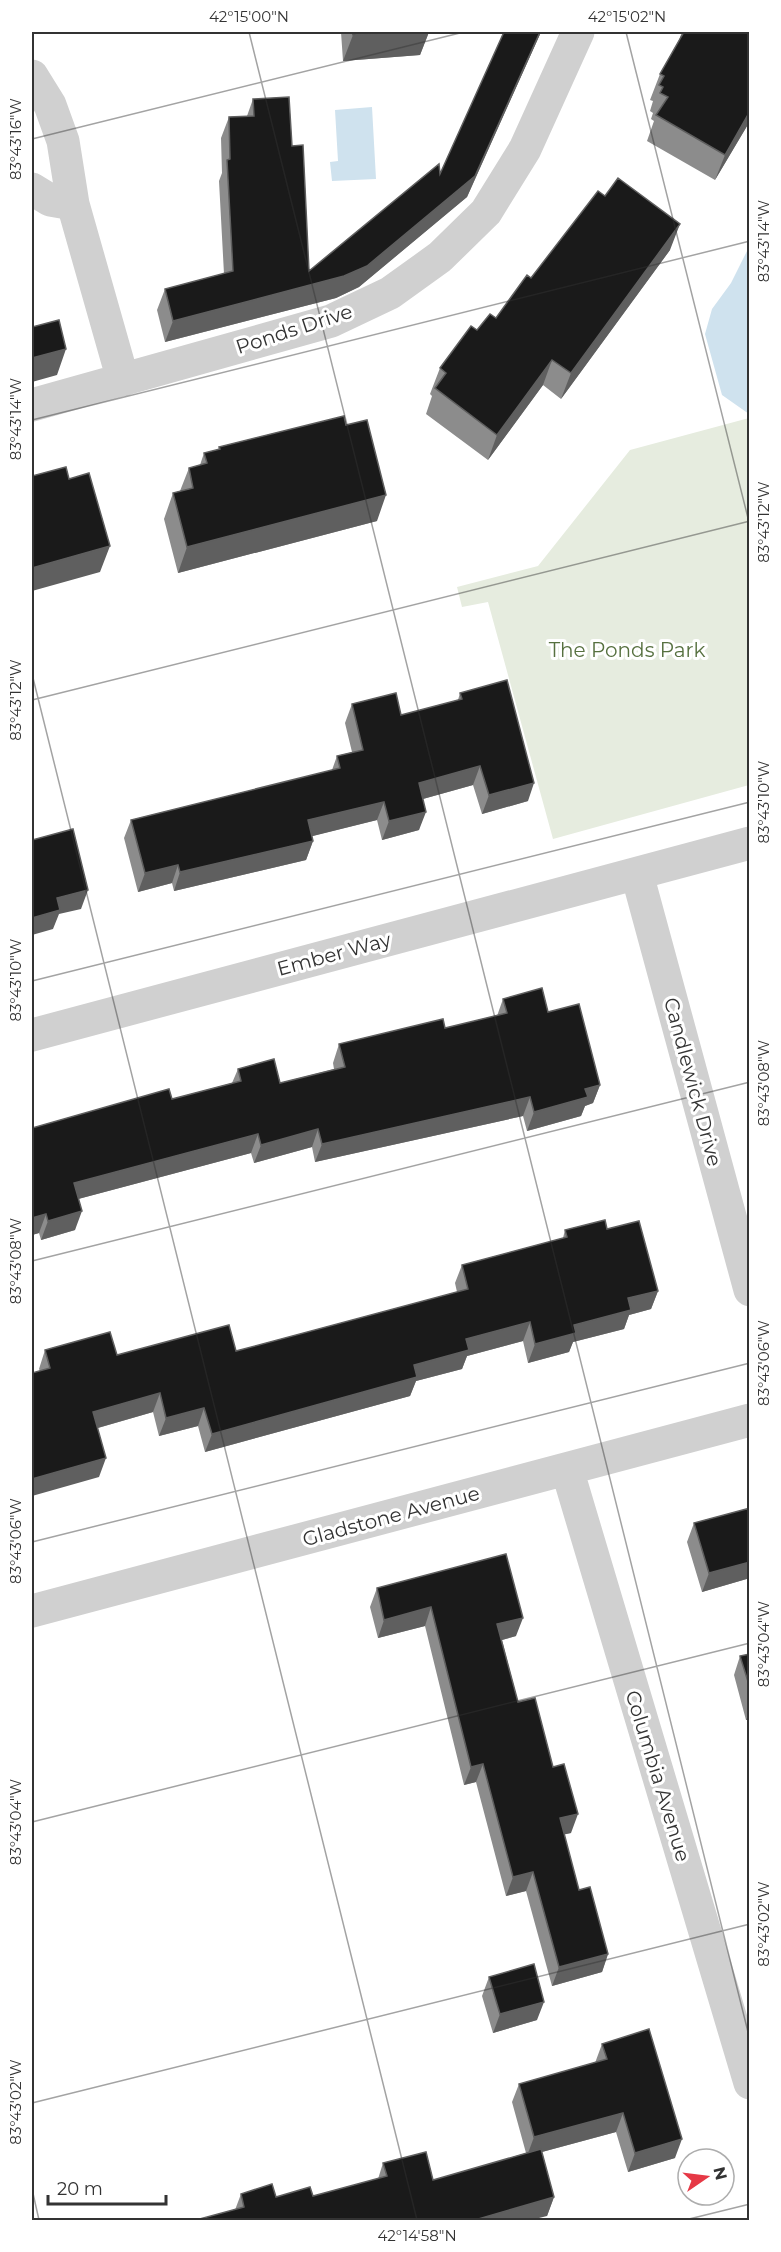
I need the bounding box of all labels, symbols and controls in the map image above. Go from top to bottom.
text: 42°15'00"N [209,7,289,26]
text: 42°15'02"N [588,7,666,26]
text: 83°43'16"W [6,98,25,180]
text: 83°43'14"W [754,199,773,282]
street label: Ponds Drive [233,299,355,359]
text: 83°43'14"W [6,377,25,460]
text: 83°43'12"W [754,481,773,563]
park label: The Ponds Park [549,638,705,662]
text: 83°43'12"W [6,659,25,741]
text: 83°43'10"W [754,760,773,843]
street label: Ember Way [274,927,394,981]
text: 83°43'10"W [6,938,25,1021]
street label: Candlewick Drive [659,995,727,1169]
text: 83°43'08"W [754,1039,773,1126]
text: 83°43'08"W [6,1217,25,1304]
text: 83°43'06"W [754,1320,773,1406]
street label: Gladstone Avenue [300,1481,482,1551]
text: 83°43'06"W [6,1498,25,1584]
text: 83°43'04"W [754,1601,773,1687]
street label: Columbia Avenue [621,1687,695,1865]
text: 83°43'04"W [6,1779,25,1865]
text: 83°43'02"W [754,1881,773,1967]
text: 83°43'02"W [6,2059,25,2145]
north arrow [676,2147,736,2207]
text: N [709,2165,731,2182]
scale bar [48,2168,166,2206]
text: 20 m [57,2178,103,2200]
text: 42°14'58"N [377,2226,457,2245]

